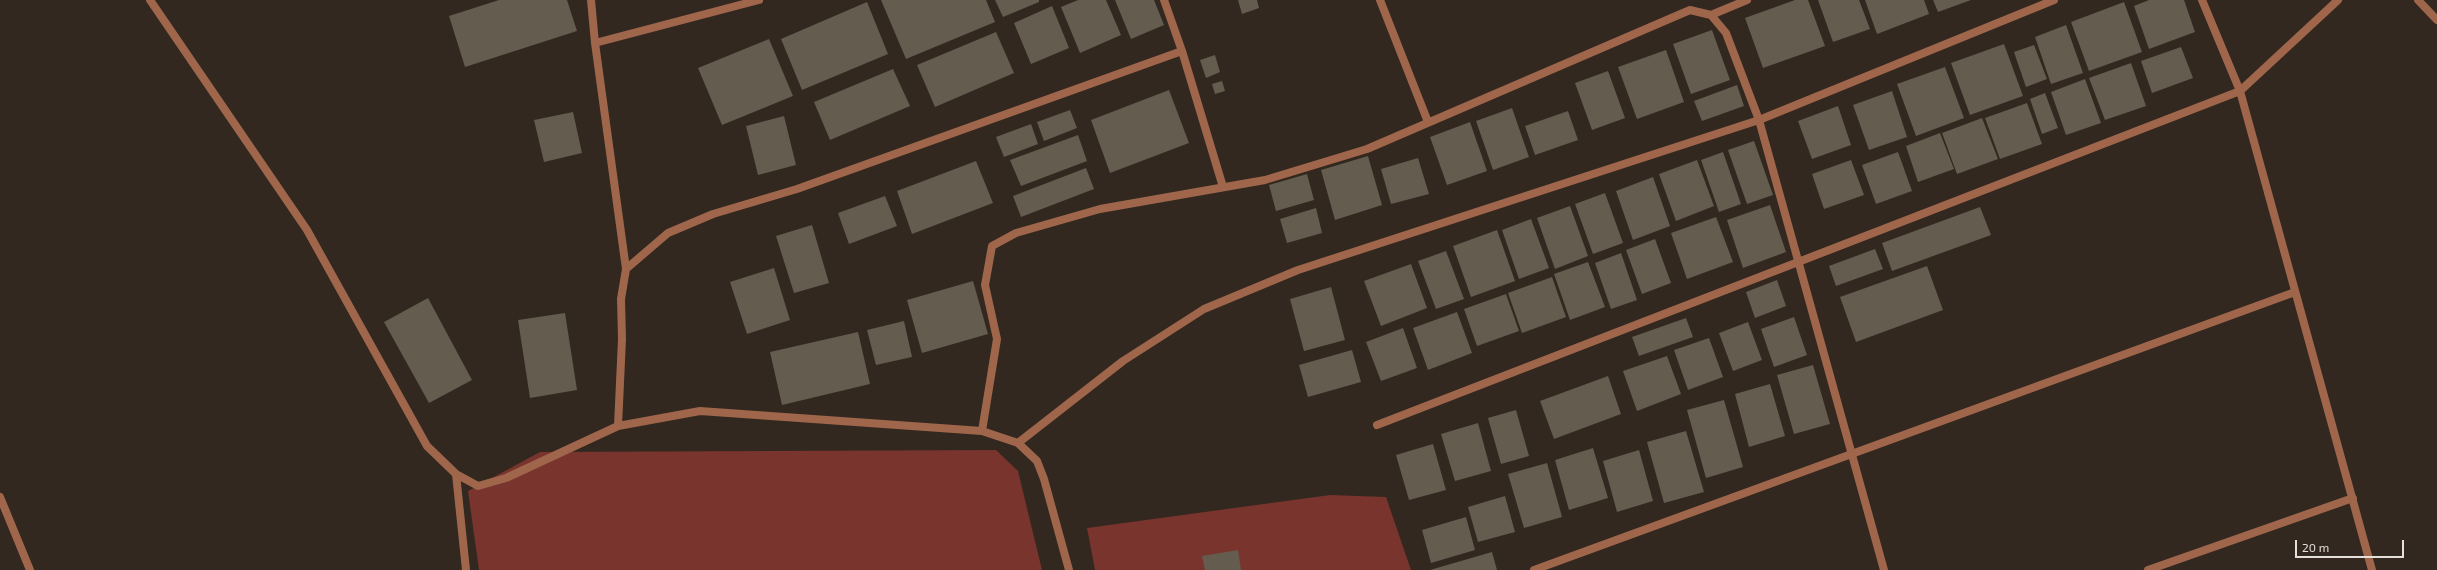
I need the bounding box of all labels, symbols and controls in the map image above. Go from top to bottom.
scale bar [2297,532,2406,558]
text: 20 m [2302,540,2329,554]

